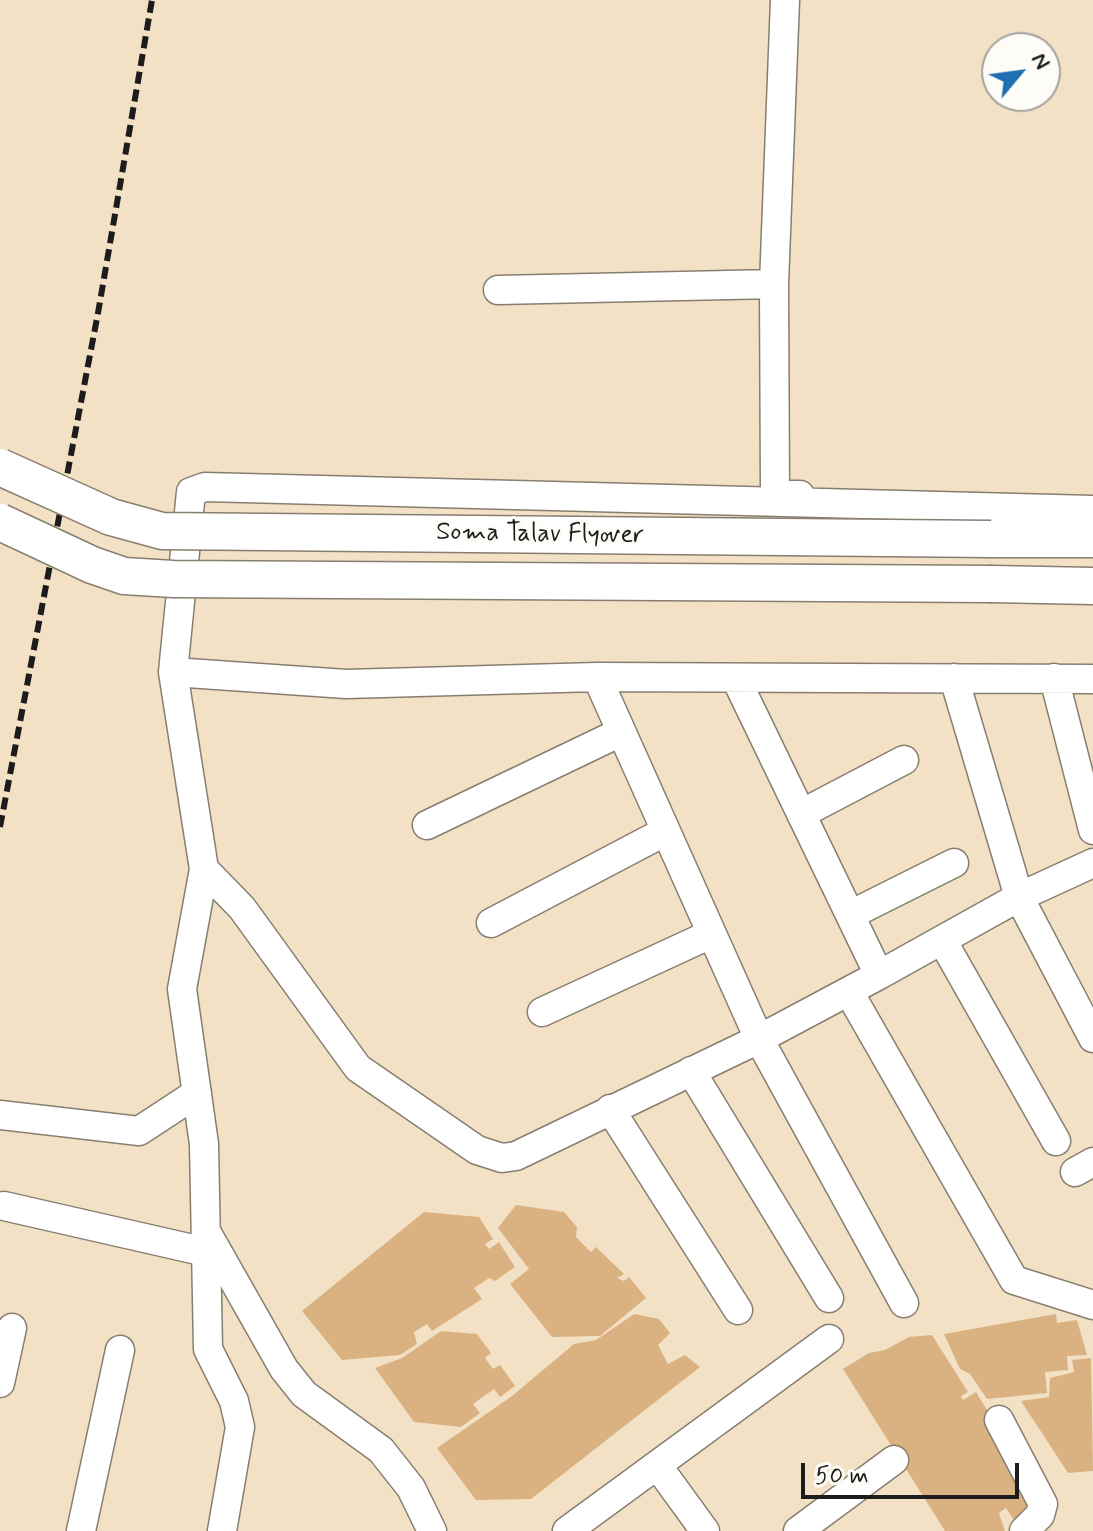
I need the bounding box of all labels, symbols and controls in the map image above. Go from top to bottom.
north arrow [981,32,1061,112]
text: N [1024,48,1056,75]
street label: Soma Talav Flyover [436,518,644,552]
scale bar [805,1447,1023,1497]
text: 50 m [815,1461,869,1492]

